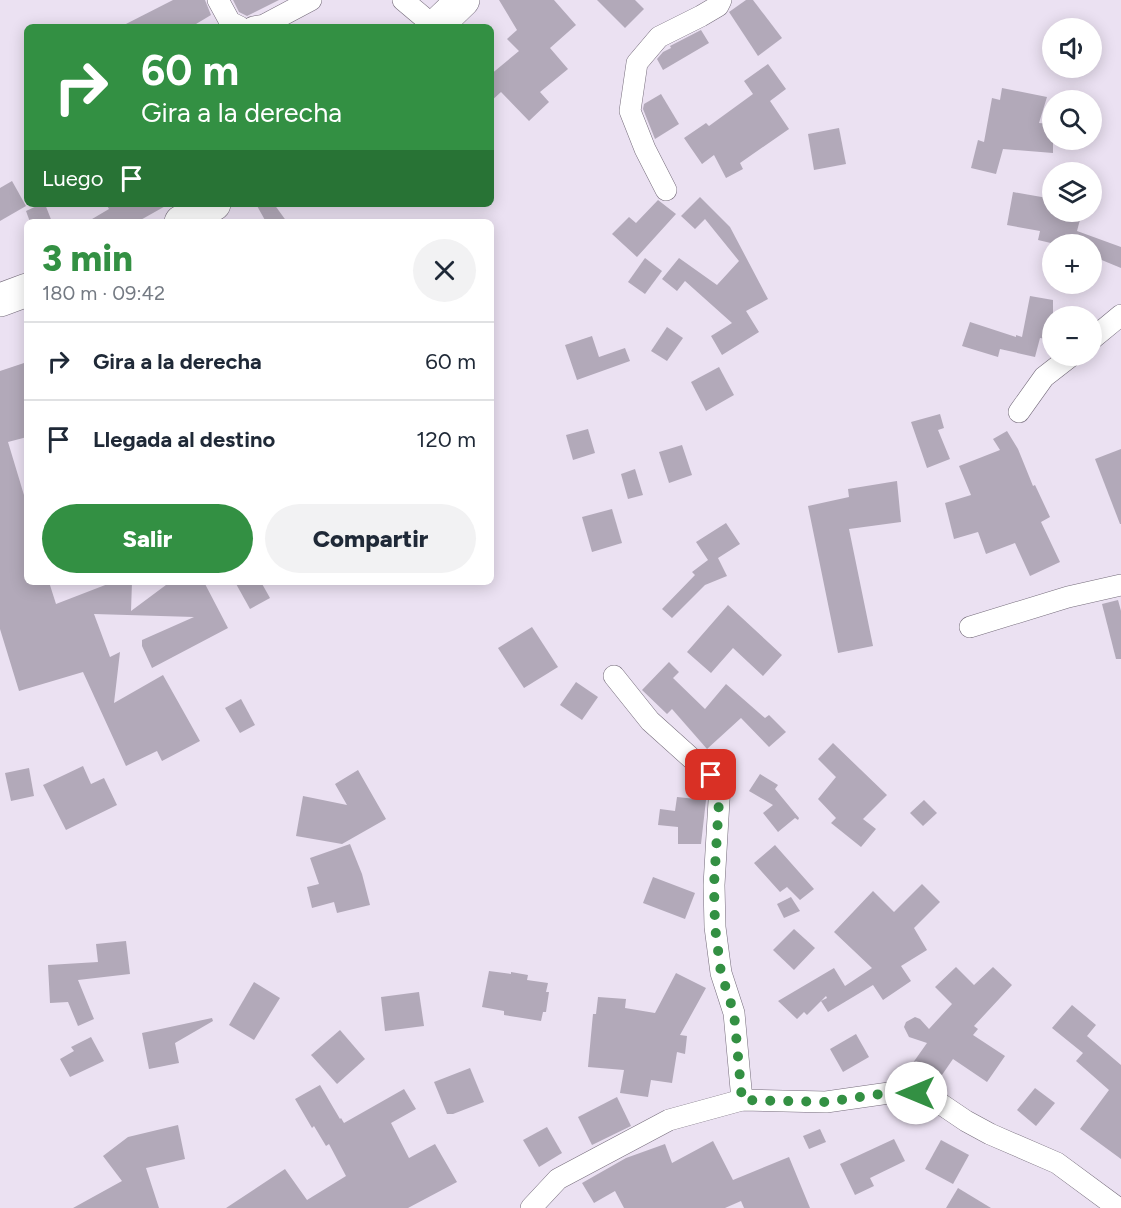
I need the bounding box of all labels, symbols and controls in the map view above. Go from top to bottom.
map controls [1042,18,1102,366]
button: sound [1042,18,1102,78]
text: 60 m [141,45,239,96]
icon: right [42,48,120,126]
button: search [1042,90,1102,150]
text: Gira a la derecha [141,96,342,129]
icon: arrive [115,162,148,195]
button: layers [1042,162,1102,222]
text: Luego [42,165,103,192]
button: + [1042,234,1102,294]
text: 3 min [42,237,133,280]
button: close [413,239,476,302]
text: 180 m · 09:42 [42,281,165,305]
button: − [1042,306,1102,366]
icon: right [42,345,75,378]
text: Gira a la derecha [93,348,262,375]
text: 60 m [425,348,476,375]
icon: arrive [42,423,75,456]
text: Llegada al destino [93,426,275,453]
text: 120 m [416,426,476,453]
button: Salir [42,504,253,573]
button: Compartir [265,504,476,573]
pin [685,749,736,800]
icon: arrive [694,758,727,791]
position arrow [884,1061,948,1125]

